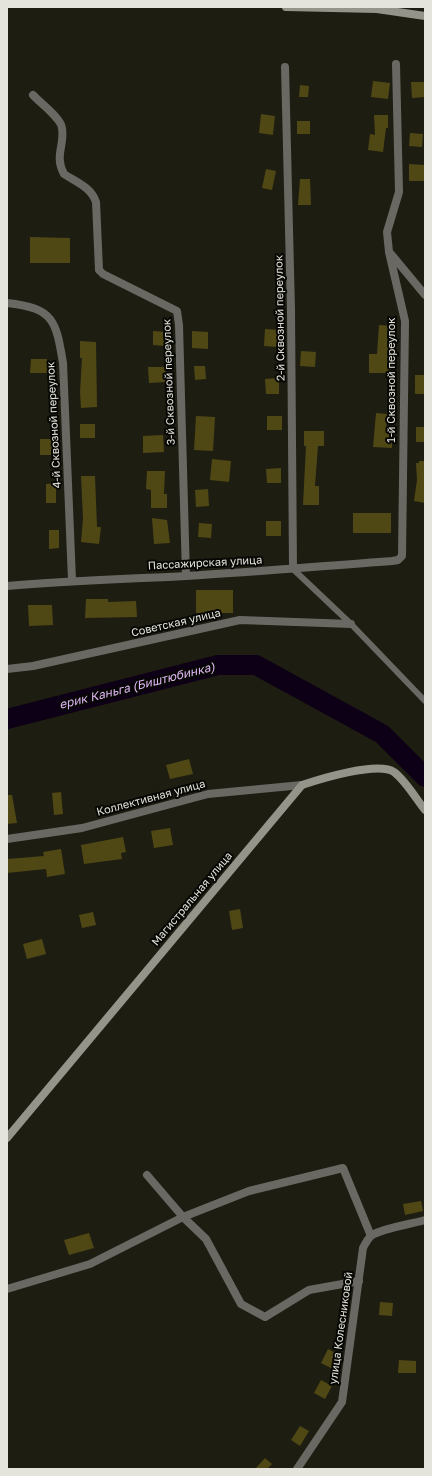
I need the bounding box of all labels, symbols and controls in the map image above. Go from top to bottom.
street label: 2-й Сквозной переулок [272,255,288,381]
street label: 1-й Сквозной переулок [385,317,399,443]
street label: 3-й Сквозной переулок [160,319,178,445]
street label: 4-й Сквозной переулок [44,361,64,489]
street label: Пассажирская улица [147,553,263,573]
street label: Советская улица [130,606,222,640]
water label: ерик Каньга (Биштюбинка) [58,660,216,712]
street label: Коллективная улица [95,777,207,819]
street label: Магистральная улица [149,849,235,949]
street label: улица Колесниковой [327,1271,355,1385]

